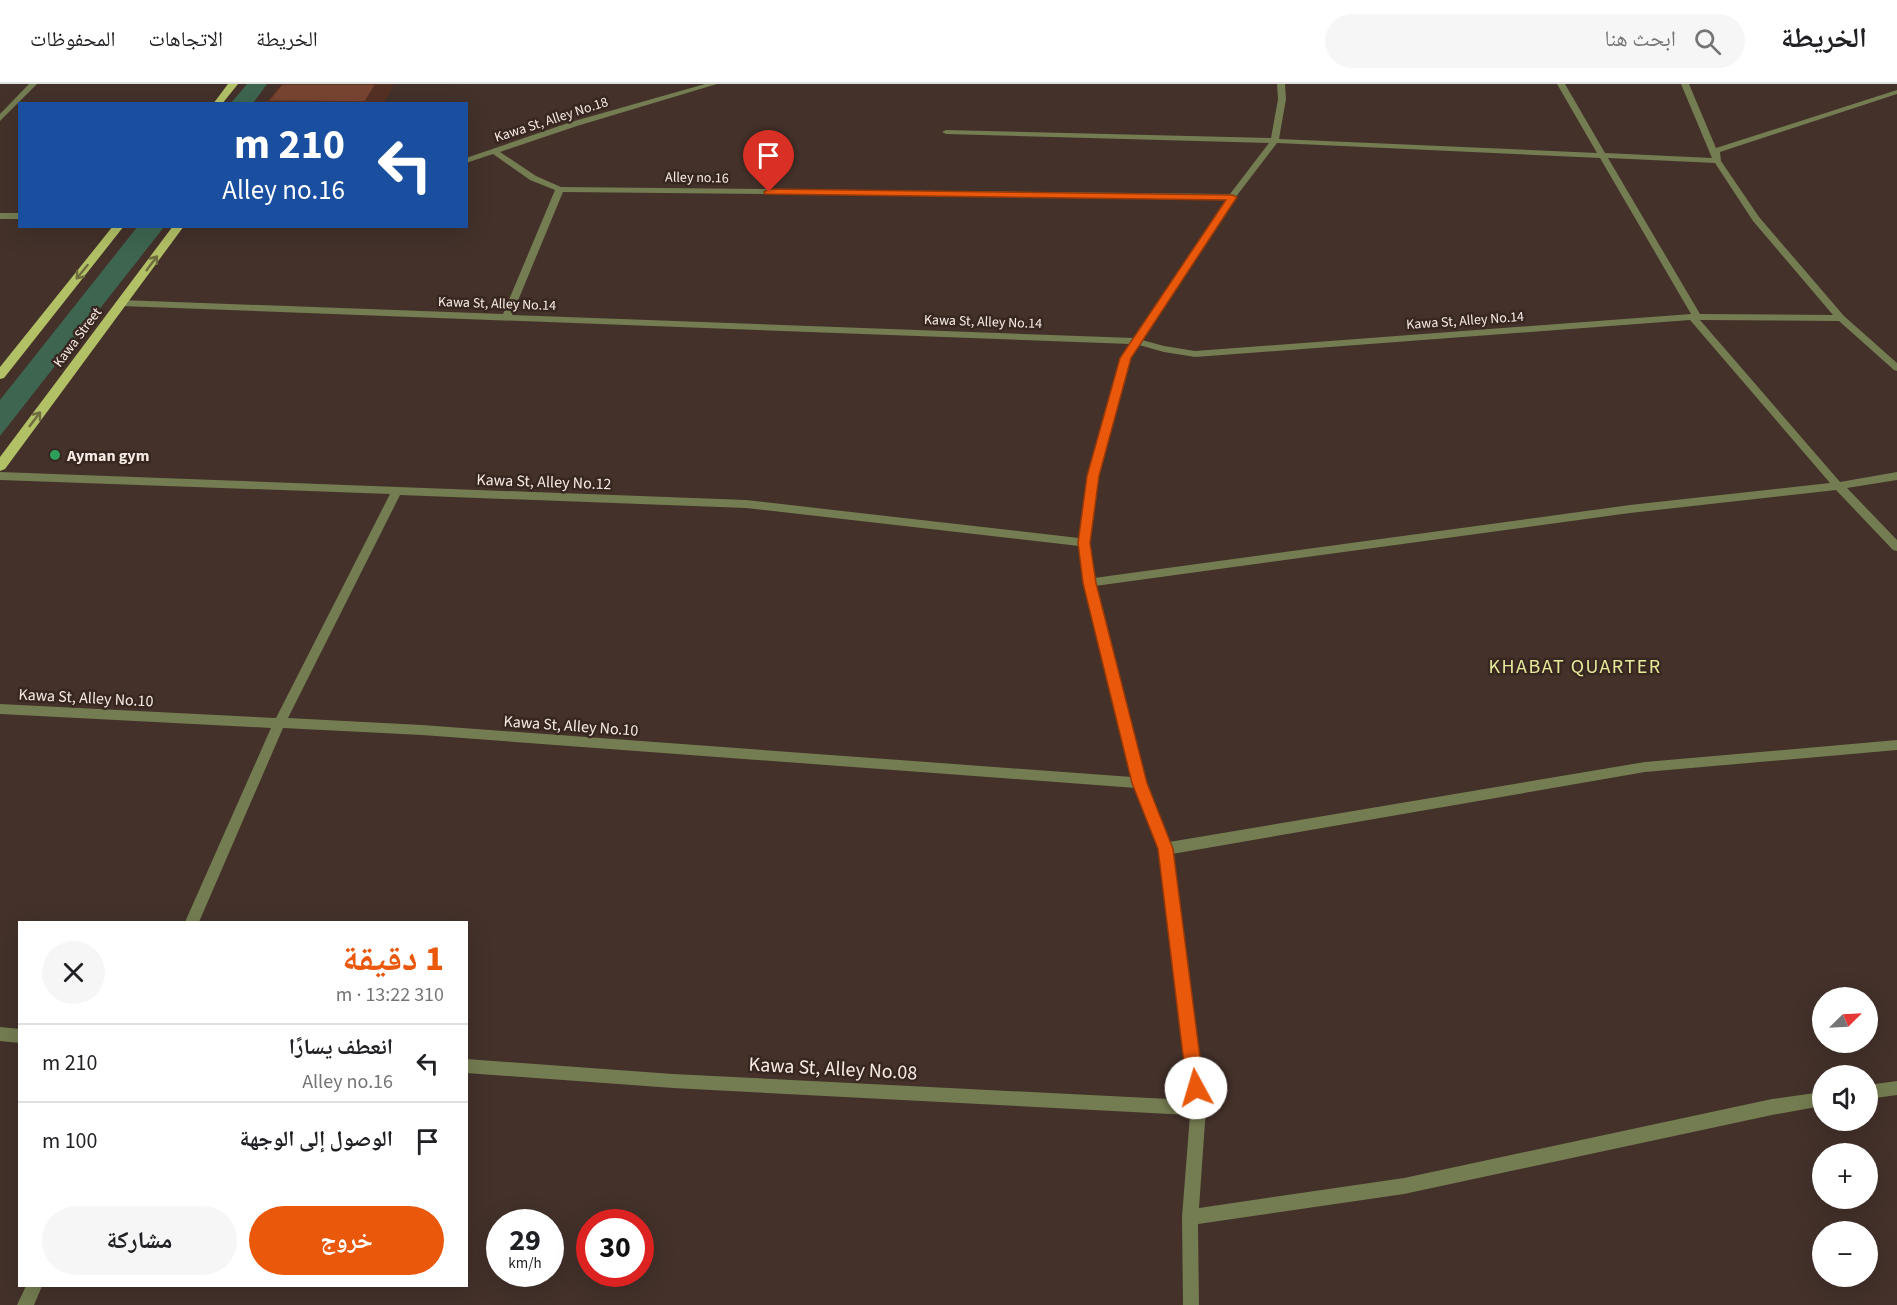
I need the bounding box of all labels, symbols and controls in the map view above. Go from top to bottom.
search box [1325,14,1745,68]
text: الخريطة [1781,18,1867,58]
text: ابحث هنا [1605,23,1676,55]
text: المحفوظات [30,24,115,54]
text: الاتجاهات [148,24,223,54]
text: الخريطة [256,24,318,54]
icon: search [1691,25,1724,58]
street label: Kawa St, Alley No.18 [492,92,611,148]
text: 210 m [234,115,345,175]
icon: left [366,126,444,204]
pin [743,130,794,192]
icon: arrive [752,139,785,172]
street label: Alley no.16 [665,167,729,189]
text: Alley no.16 [222,171,345,210]
one-way arrow [145,255,158,271]
one-way arrow [76,264,89,280]
street label: Kawa St, Alley No.14 [438,292,556,316]
street label: Kawa Street [49,303,107,372]
street label: Kawa St, Alley No.14 [1405,307,1525,335]
street label: Kawa St, Alley No.14 [924,310,1042,334]
one-way arrow [28,411,41,427]
place label: Ayman gym [66,445,149,467]
marker: Ayman gym [48,448,62,462]
street label: Kawa St, Alley No.12 [476,469,612,495]
district label: KHABAT QUARTER [1488,653,1662,681]
street label: Kawa St, Alley No.10 [18,683,154,713]
street label: Kawa St, Alley No.10 [503,710,639,742]
text: 1 دقيقة [342,933,444,984]
button: close [42,941,105,1004]
text: 310 m · 13:22 [336,981,444,1009]
north arrow [1812,987,1878,1053]
map controls [1812,987,1878,1287]
text: انعطف يسارًا [289,1031,393,1063]
text: 210 m [42,1047,97,1079]
icon: left [411,1047,444,1080]
street label: Kawa St, Alley No.08 [748,1051,918,1087]
position arrow [1164,1056,1228,1120]
button: sound [1812,1065,1878,1131]
text: Alley no.16 [302,1068,393,1096]
text: الوصول إلى الوجهة [240,1123,393,1155]
text: 100 m [42,1125,97,1157]
icon: arrive [411,1125,444,1158]
button: + [1812,1143,1878,1209]
button: مشاركة [42,1206,237,1275]
button: خروج [249,1206,444,1275]
speed limit sign: 30 [576,1209,654,1287]
text: 29 [509,1219,541,1262]
button: − [1812,1221,1878,1287]
text: km/h [508,1253,542,1274]

